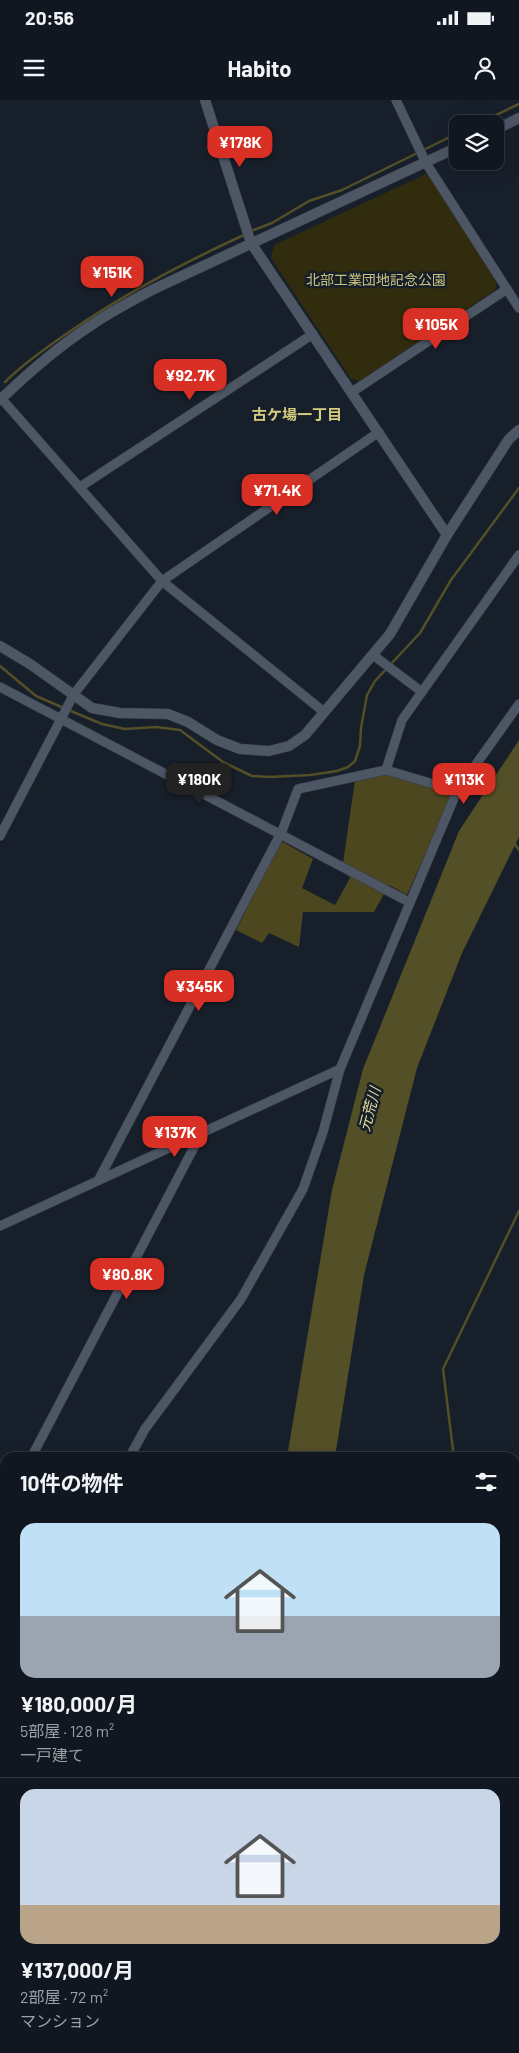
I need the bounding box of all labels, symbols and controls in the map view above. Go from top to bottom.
text: 20:56 [25,6,74,29]
icon: menu [20,54,48,82]
icon: person [471,54,499,82]
text: Habito [228,55,291,81]
map controls [449,115,504,170]
button: layers [449,115,504,170]
pin: ¥178K [205,126,275,168]
text: ¥178K [218,132,262,151]
pin: ¥151K [77,256,147,298]
text: ¥151K [92,262,132,281]
park label: 北部工業団地記念公園 [306,271,446,288]
pin: ¥105K [401,308,471,350]
text: ¥105K [414,314,458,333]
pin: ¥92.7K [149,358,231,401]
text: ¥92.7K [165,365,215,384]
district label: 古ケ場一丁目 [252,405,342,423]
pin: ¥71.4K [236,474,318,516]
text: ¥71.4K [253,480,301,499]
pin: ¥180K [164,762,234,805]
pin: ¥113K [429,762,499,805]
text: ¥180K [177,769,221,788]
text: ¥113K [443,769,485,788]
pin: ¥345K [164,970,234,1012]
text: ¥345K [175,976,223,995]
water label: 元荒川 [354,1083,384,1133]
pin: ¥137K [140,1116,210,1158]
text: ¥137K [153,1122,197,1141]
pin: ¥80.8K [86,1258,168,1300]
text: ¥80.8K [101,1264,153,1283]
icon: filters [472,1468,500,1496]
text: 10件の物件 [20,1470,123,1495]
icon: home [215,1556,305,1646]
text: ¥180,000/月 [20,1691,137,1716]
text: 5部屋 · 128 m² [20,1721,114,1740]
text: 一戸建て [20,1745,84,1764]
icon: home [215,1821,305,1911]
text: ¥137,000/月 [20,1957,134,1982]
text: 2部屋 · 72 m² [20,1987,108,2006]
text: マンション [20,2011,100,2030]

